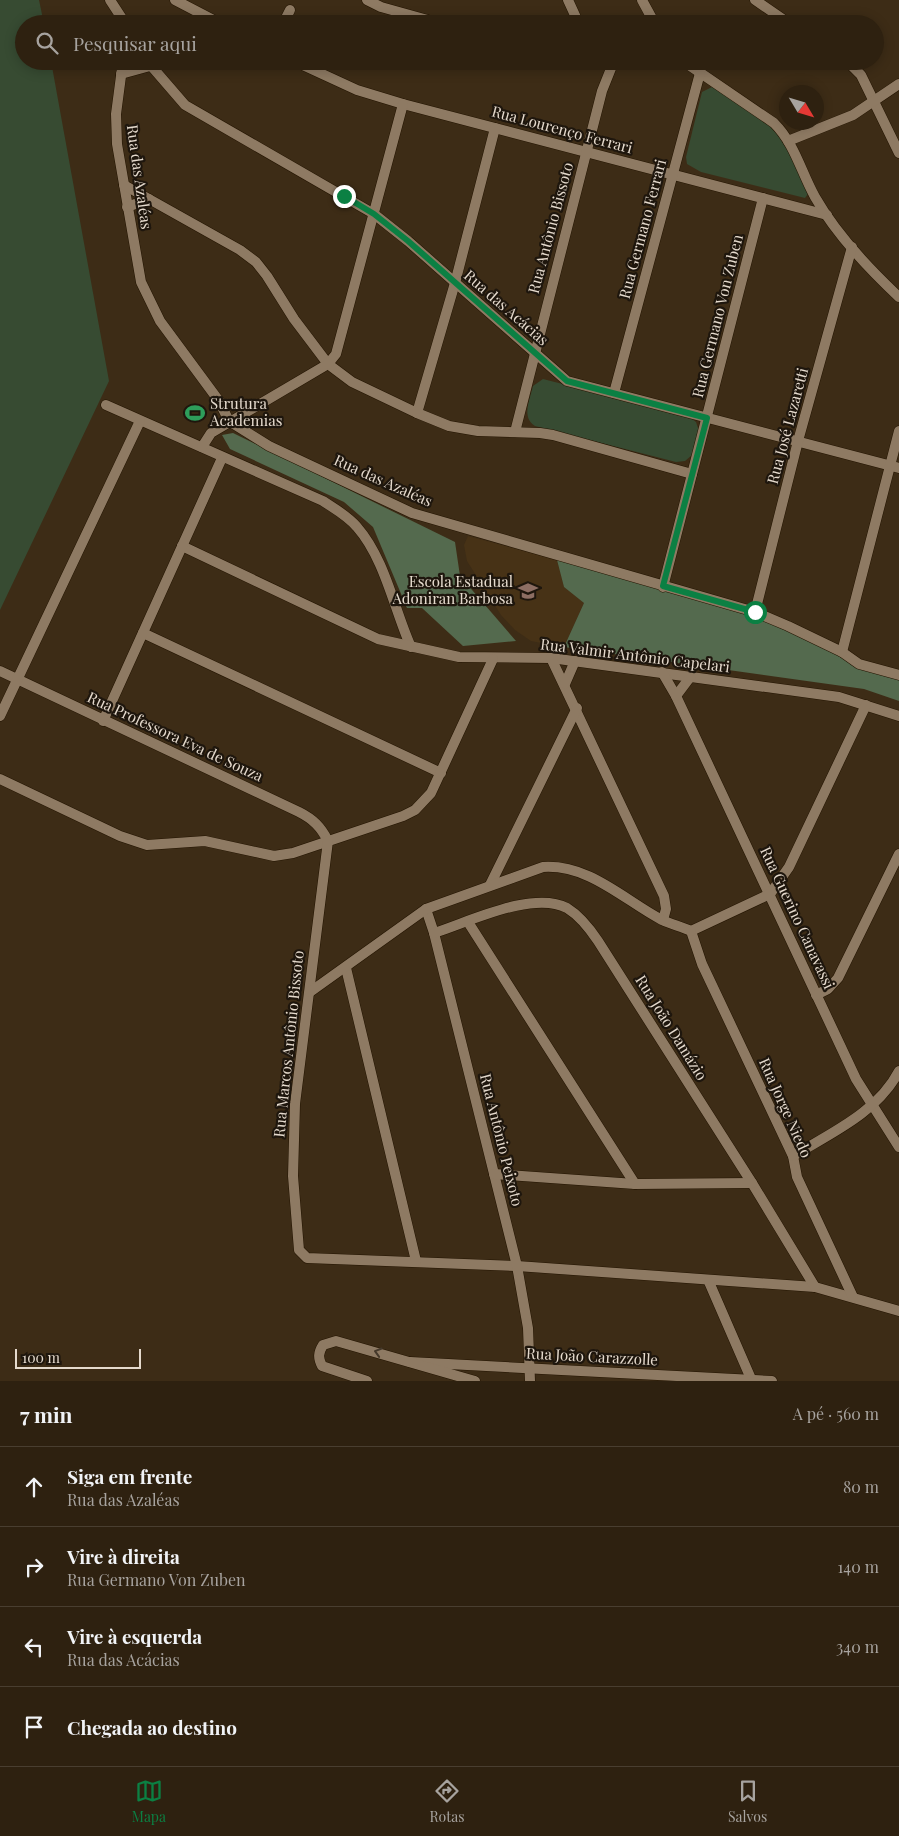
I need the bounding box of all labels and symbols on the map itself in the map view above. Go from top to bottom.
north arrow [779,85,824,130]
street label: Rua Lourenço Ferrari [490,101,635,158]
street label: Rua das Azaléas [123,123,157,231]
street label: Rua Germano Ferrari [614,156,670,301]
street label: Rua Antônio Bissoto [523,160,577,296]
route end [333,185,356,208]
street label: Rua Germano Von Zuben [687,232,747,399]
street label: Rua das Acácias [460,265,553,349]
street label: Rua José Lazaretti [762,365,812,486]
place label: Strutura Academias [209,393,282,430]
sports icon: Strutura Academias [184,402,206,424]
street label: Rua das Azaléas [331,449,436,511]
place label: Escola Estadual Adoniran Barbosa [391,571,514,608]
school or university icon: Escola Estadual Adoniran Barbosa [517,580,539,602]
route start [744,601,767,624]
street label: Rua Valmir Antônio Capelari [539,633,732,677]
street label: Rua Professora Eva de Souza [84,687,267,786]
street label: Rua Guerino Canavassi [756,843,840,993]
street label: Rua Marcos Antônio Bissoto [268,949,308,1138]
street label: Rua João Damázio [631,971,712,1084]
street label: Rua Jorge Niedo [755,1054,817,1161]
street label: Rua Antônio Peixoto [476,1071,528,1208]
street label: Rua João Carazzolle [526,1343,659,1369]
scale bar [15,1346,141,1369]
one-way arrow [374,1348,383,1358]

